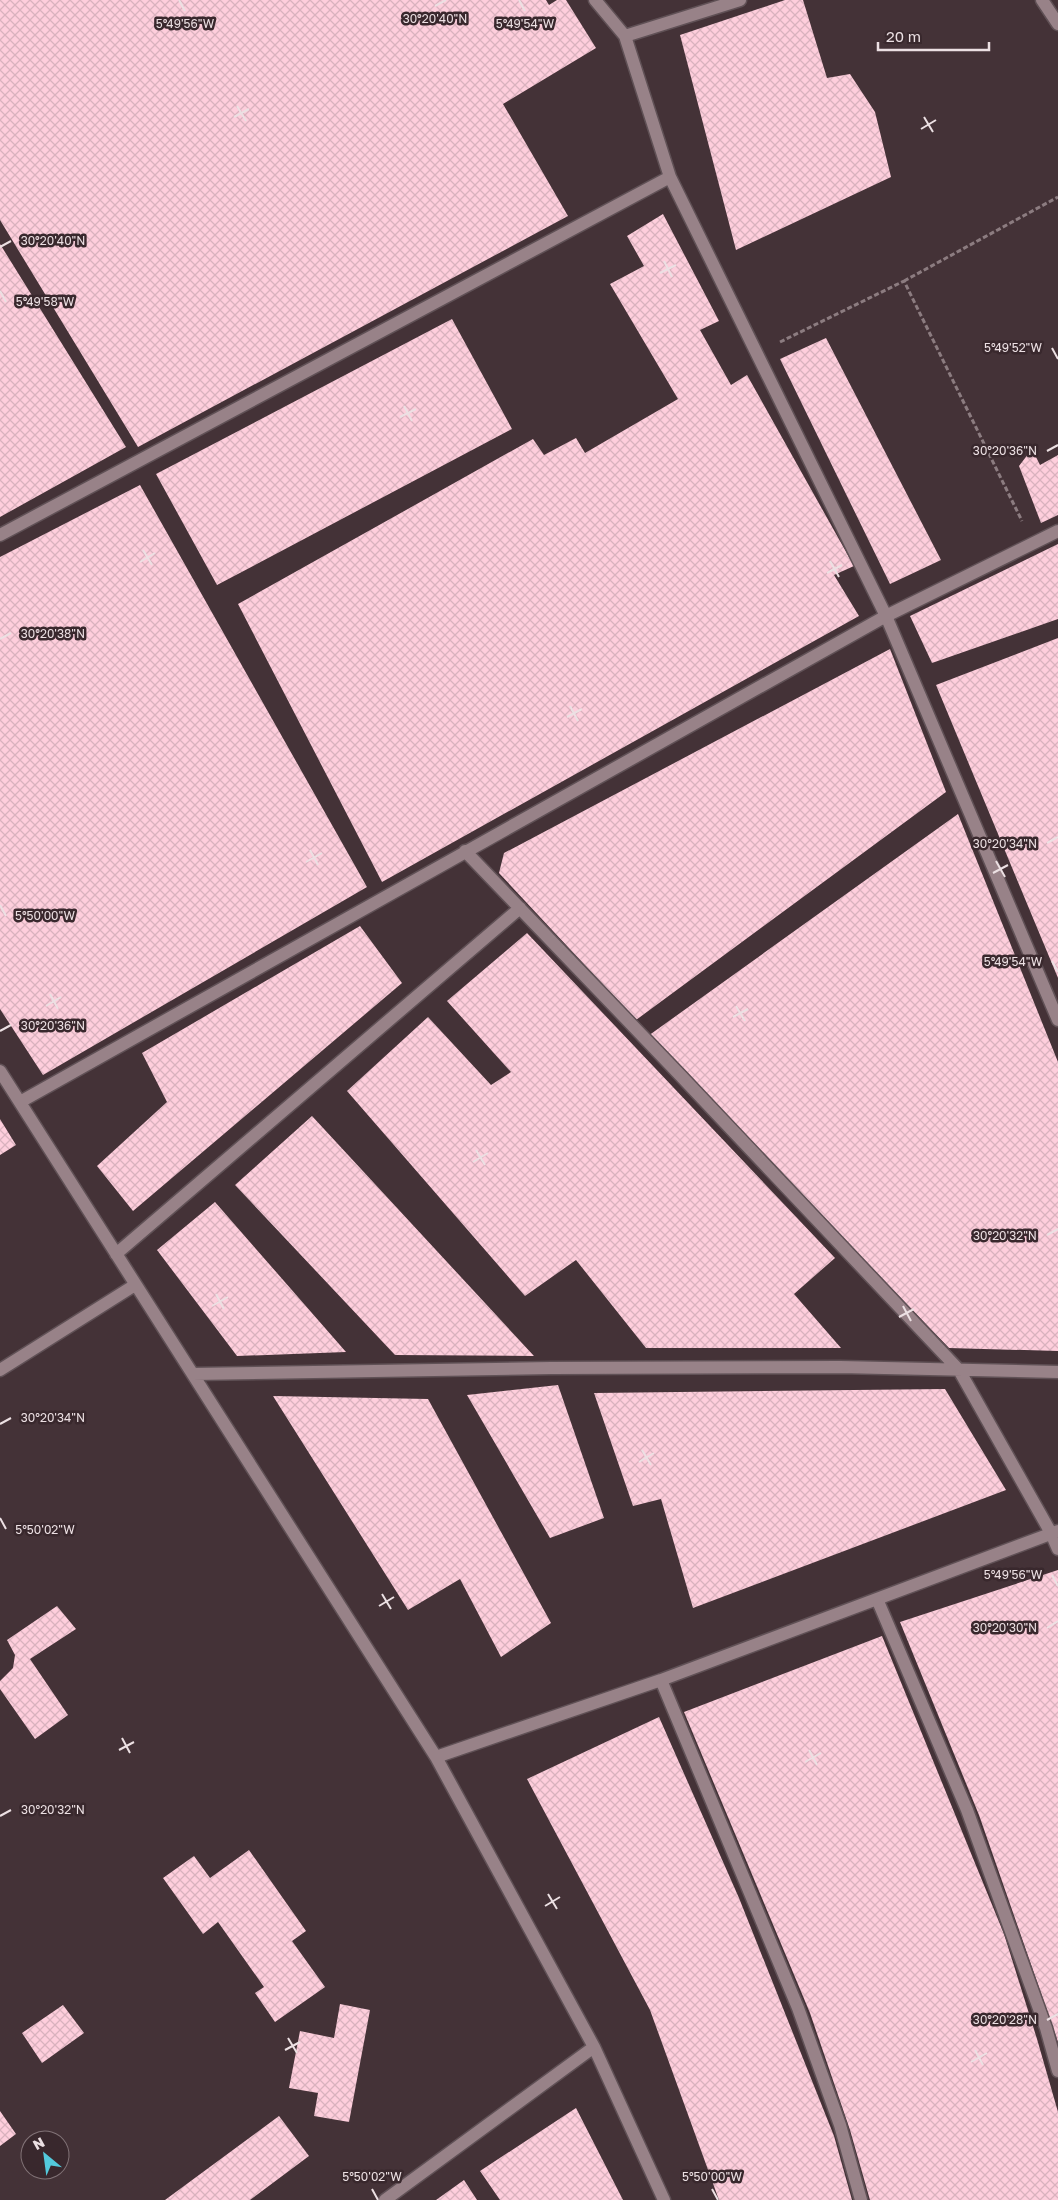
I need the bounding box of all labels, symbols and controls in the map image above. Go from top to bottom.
text: 30°20'40"N [403,11,467,26]
text: 5°49'56"W [156,16,215,31]
text: 5°49'54"W [496,16,555,31]
scale bar [878,20,989,52]
text: 20 m [886,27,921,45]
text: 30°20'40"N [21,233,85,248]
text: 5°49'58"W [16,294,75,309]
text: 5°49'52"W [984,340,1043,355]
text: 30°20'36"N [973,443,1037,458]
text: 30°20'38"N [21,626,85,641]
text: 30°20'34"N [973,836,1037,851]
text: 5°50'00"W [15,908,75,923]
text: 5°49'54"W [984,954,1043,969]
text: 30°20'36"N [21,1018,85,1033]
text: 30°20'32"N [973,1228,1037,1243]
text: 30°20'34"N [21,1410,85,1425]
text: 5°50'02"W [15,1522,75,1537]
text: 5°49'56"W [984,1567,1043,1582]
text: 30°20'30"N [973,1620,1037,1635]
text: 30°20'32"N [21,1802,85,1817]
text: 30°20'28"N [973,2012,1037,2027]
north arrow [20,2130,70,2180]
text: N [30,2133,47,2153]
text: 5°50'02"W [342,2169,402,2184]
text: 5°50'00"W [682,2169,742,2184]

